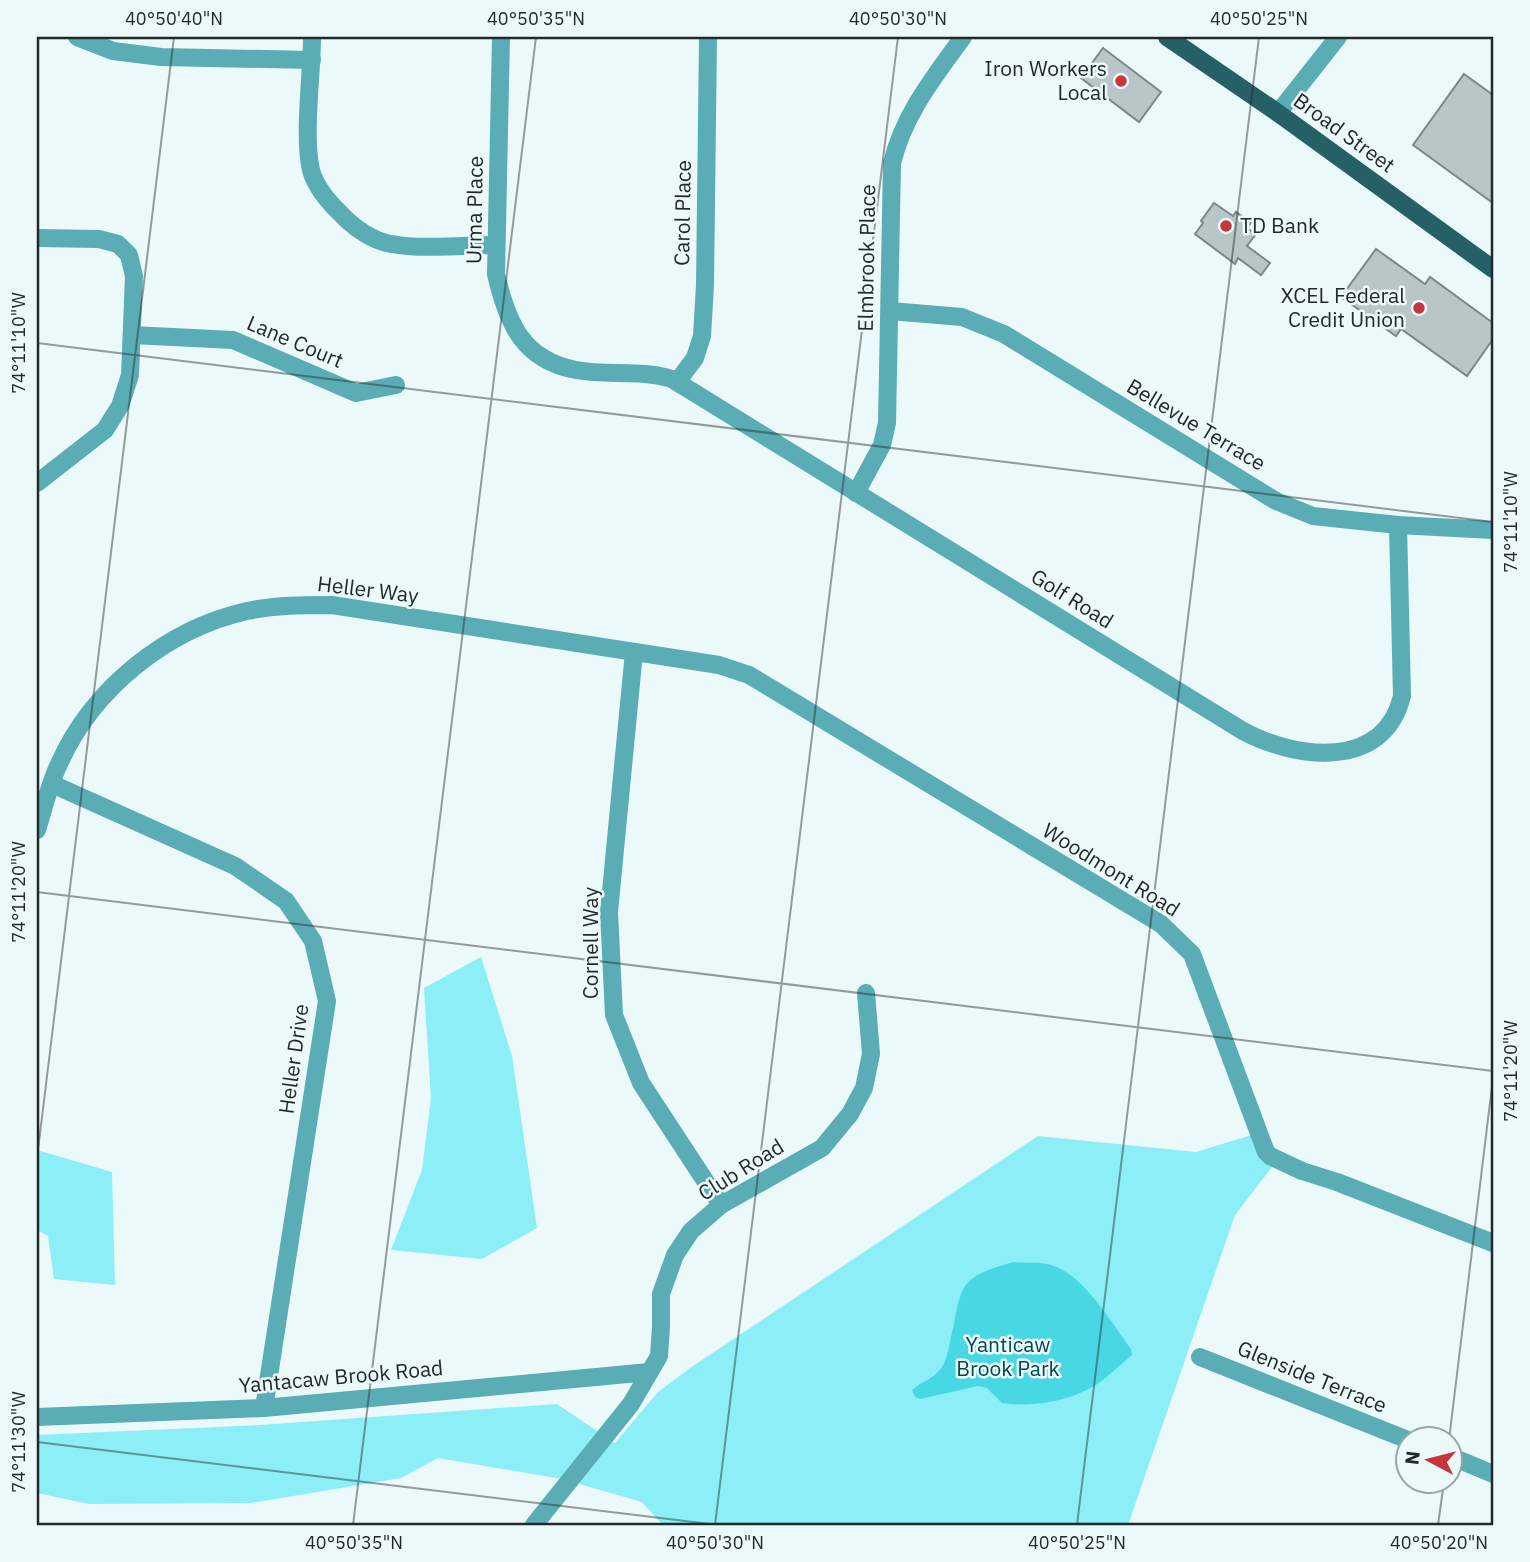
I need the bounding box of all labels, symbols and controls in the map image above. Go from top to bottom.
text: 40°50'40"N [125,7,223,30]
text: 40°50'35"N [487,7,585,30]
text: 40°50'30"N [849,7,947,30]
text: 40°50'25"N [1210,7,1308,30]
place label: Iron Workers Local [984,54,1107,106]
marker: Iron Workers Local [1113,73,1129,89]
street label: Broad Street [1288,86,1401,178]
street label: Urma Place [459,156,489,264]
street label: Carol Place [667,160,697,266]
street label: Elmbrook Place [851,184,881,332]
place label: TD Bank [1240,211,1319,239]
marker: TD Bank [1218,218,1234,234]
place label: XCEL Federal Credit Union [1281,281,1405,333]
text: 74°11'10"W [7,292,30,394]
marker: XCEL Federal Credit Union [1411,300,1427,316]
street label: Lane Court [243,308,348,374]
street label: Bellevue Terrace [1122,372,1271,477]
text: 74°11'10"W [1499,471,1522,573]
street label: Golf Road [1026,562,1119,634]
street label: Heller Way [316,569,421,609]
street label: Woodmont Road [1038,816,1185,923]
text: 74°11'20"W [7,841,30,943]
street label: Cornell Way [576,886,604,999]
street label: Heller Drive [271,1002,315,1116]
text: 74°11'20"W [1499,1020,1522,1122]
street label: Club Road [692,1132,789,1206]
park label: Yanticaw Brook Park [956,1330,1060,1382]
street label: Glenside Terrace [1234,1333,1391,1419]
street label: Yantacaw Brook Road [238,1353,444,1399]
text: 74°11'30"W [7,1391,30,1493]
north arrow [1394,1426,1464,1496]
text: N [1399,1450,1425,1466]
text: 40°50'35"N [305,1531,403,1554]
text: 40°50'30"N [666,1531,764,1554]
text: 40°50'25"N [1028,1531,1126,1554]
text: 40°50'20"N [1390,1531,1488,1554]

